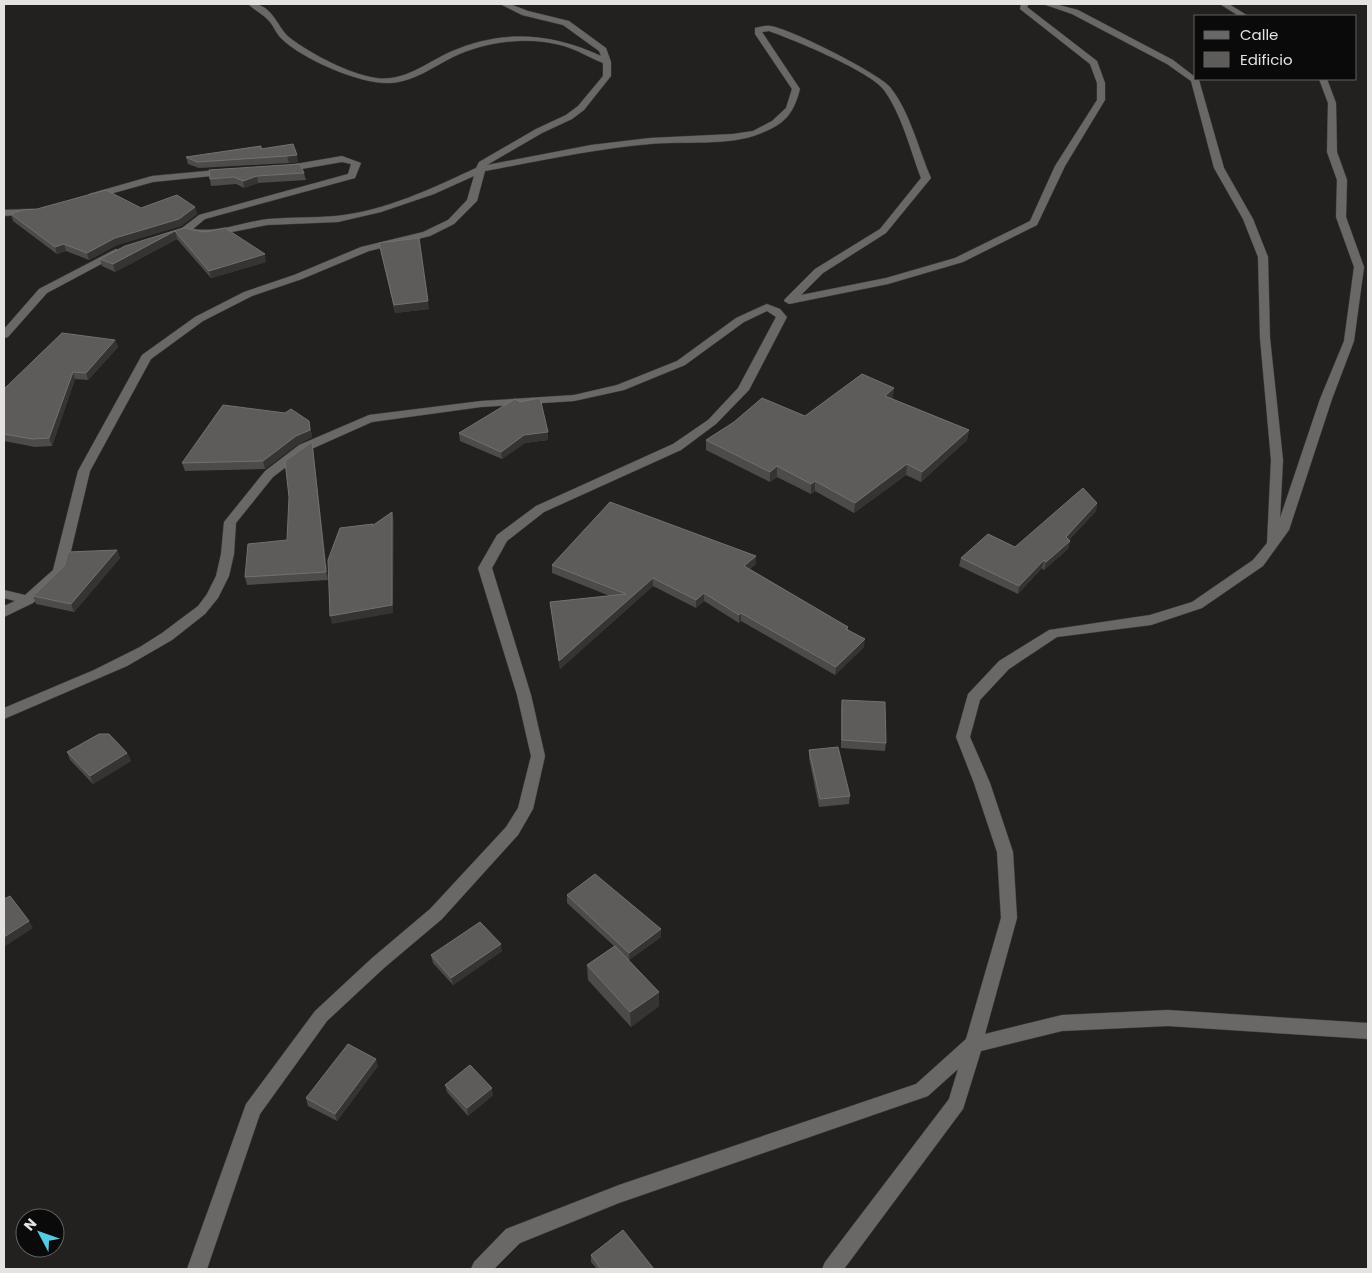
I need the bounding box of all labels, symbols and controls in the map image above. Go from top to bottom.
legend [1194,15,1357,80]
text: Calle [1240,24,1278,45]
text: Edificio [1240,49,1293,70]
north arrow [15,1208,65,1258]
text: N [19,1214,41,1235]

